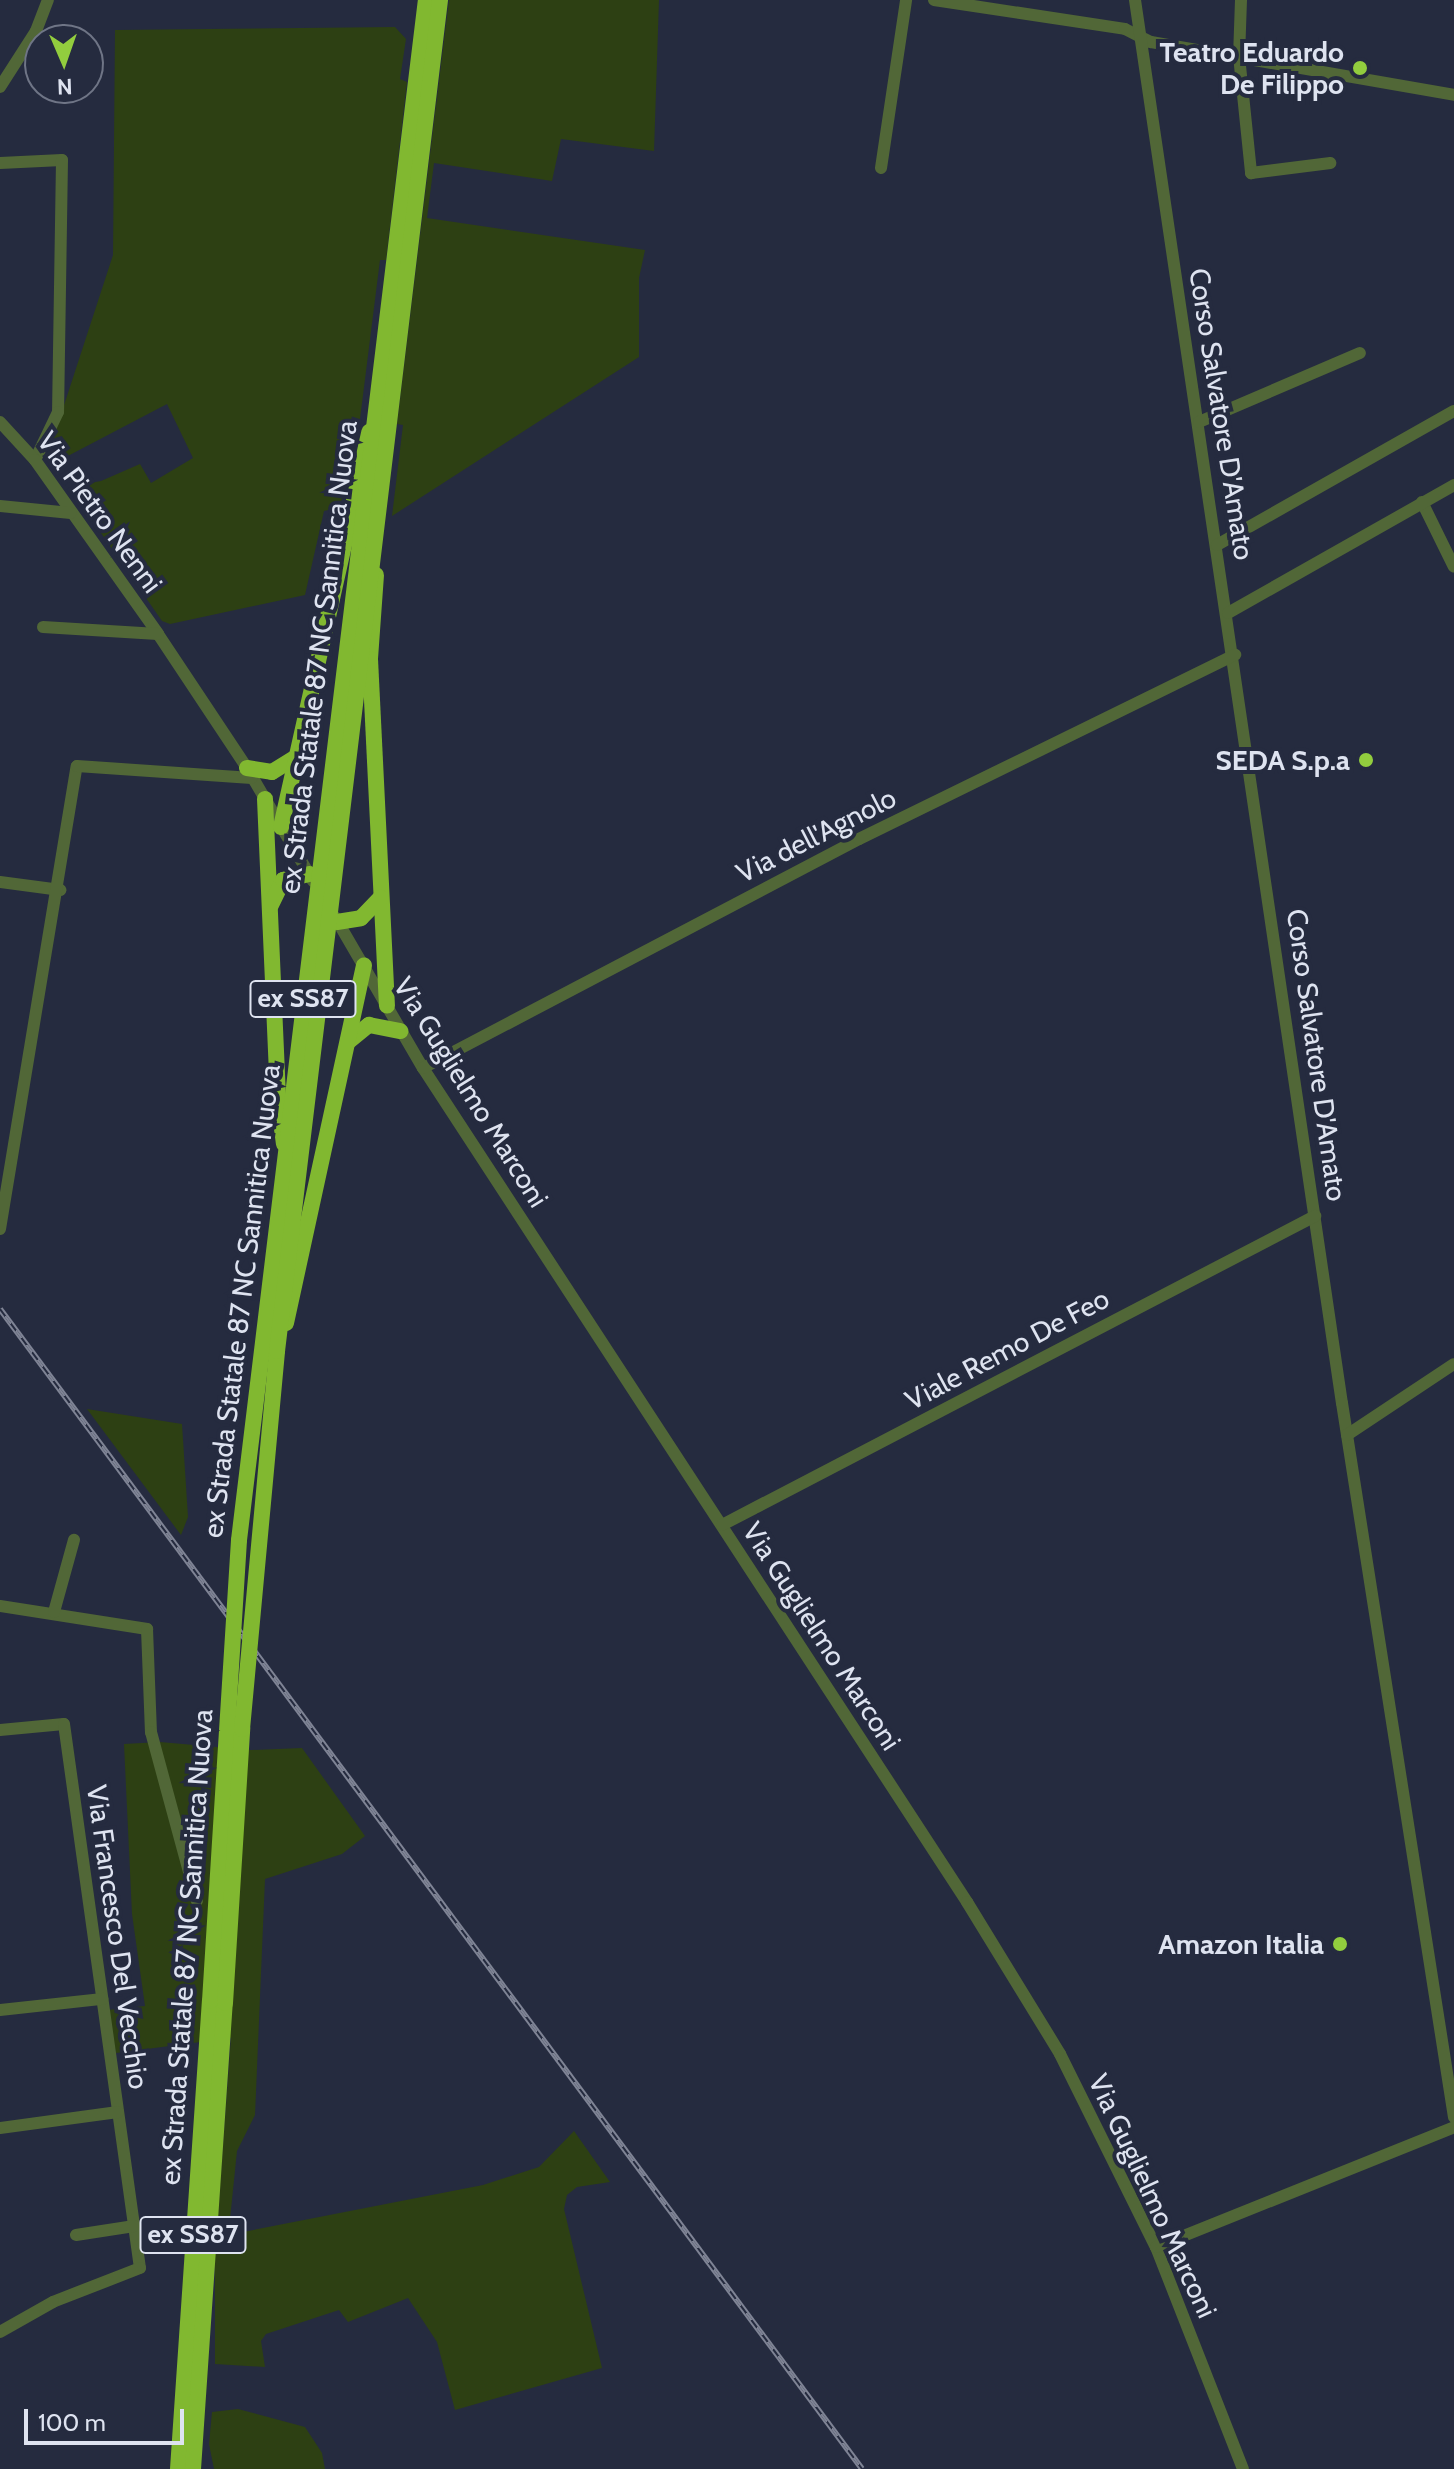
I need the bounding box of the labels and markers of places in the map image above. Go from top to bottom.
place label: Teatro Eduardo De Filippo [1160,35,1344,101]
marker: Teatro Eduardo De Filippo [1351,59,1369,77]
place label: SEDA S.p.a [1216,743,1350,777]
marker: SEDA S.p.a [1357,751,1375,769]
place label: Amazon Italia [1158,1927,1324,1961]
marker: Amazon Italia [1331,1935,1349,1953]

